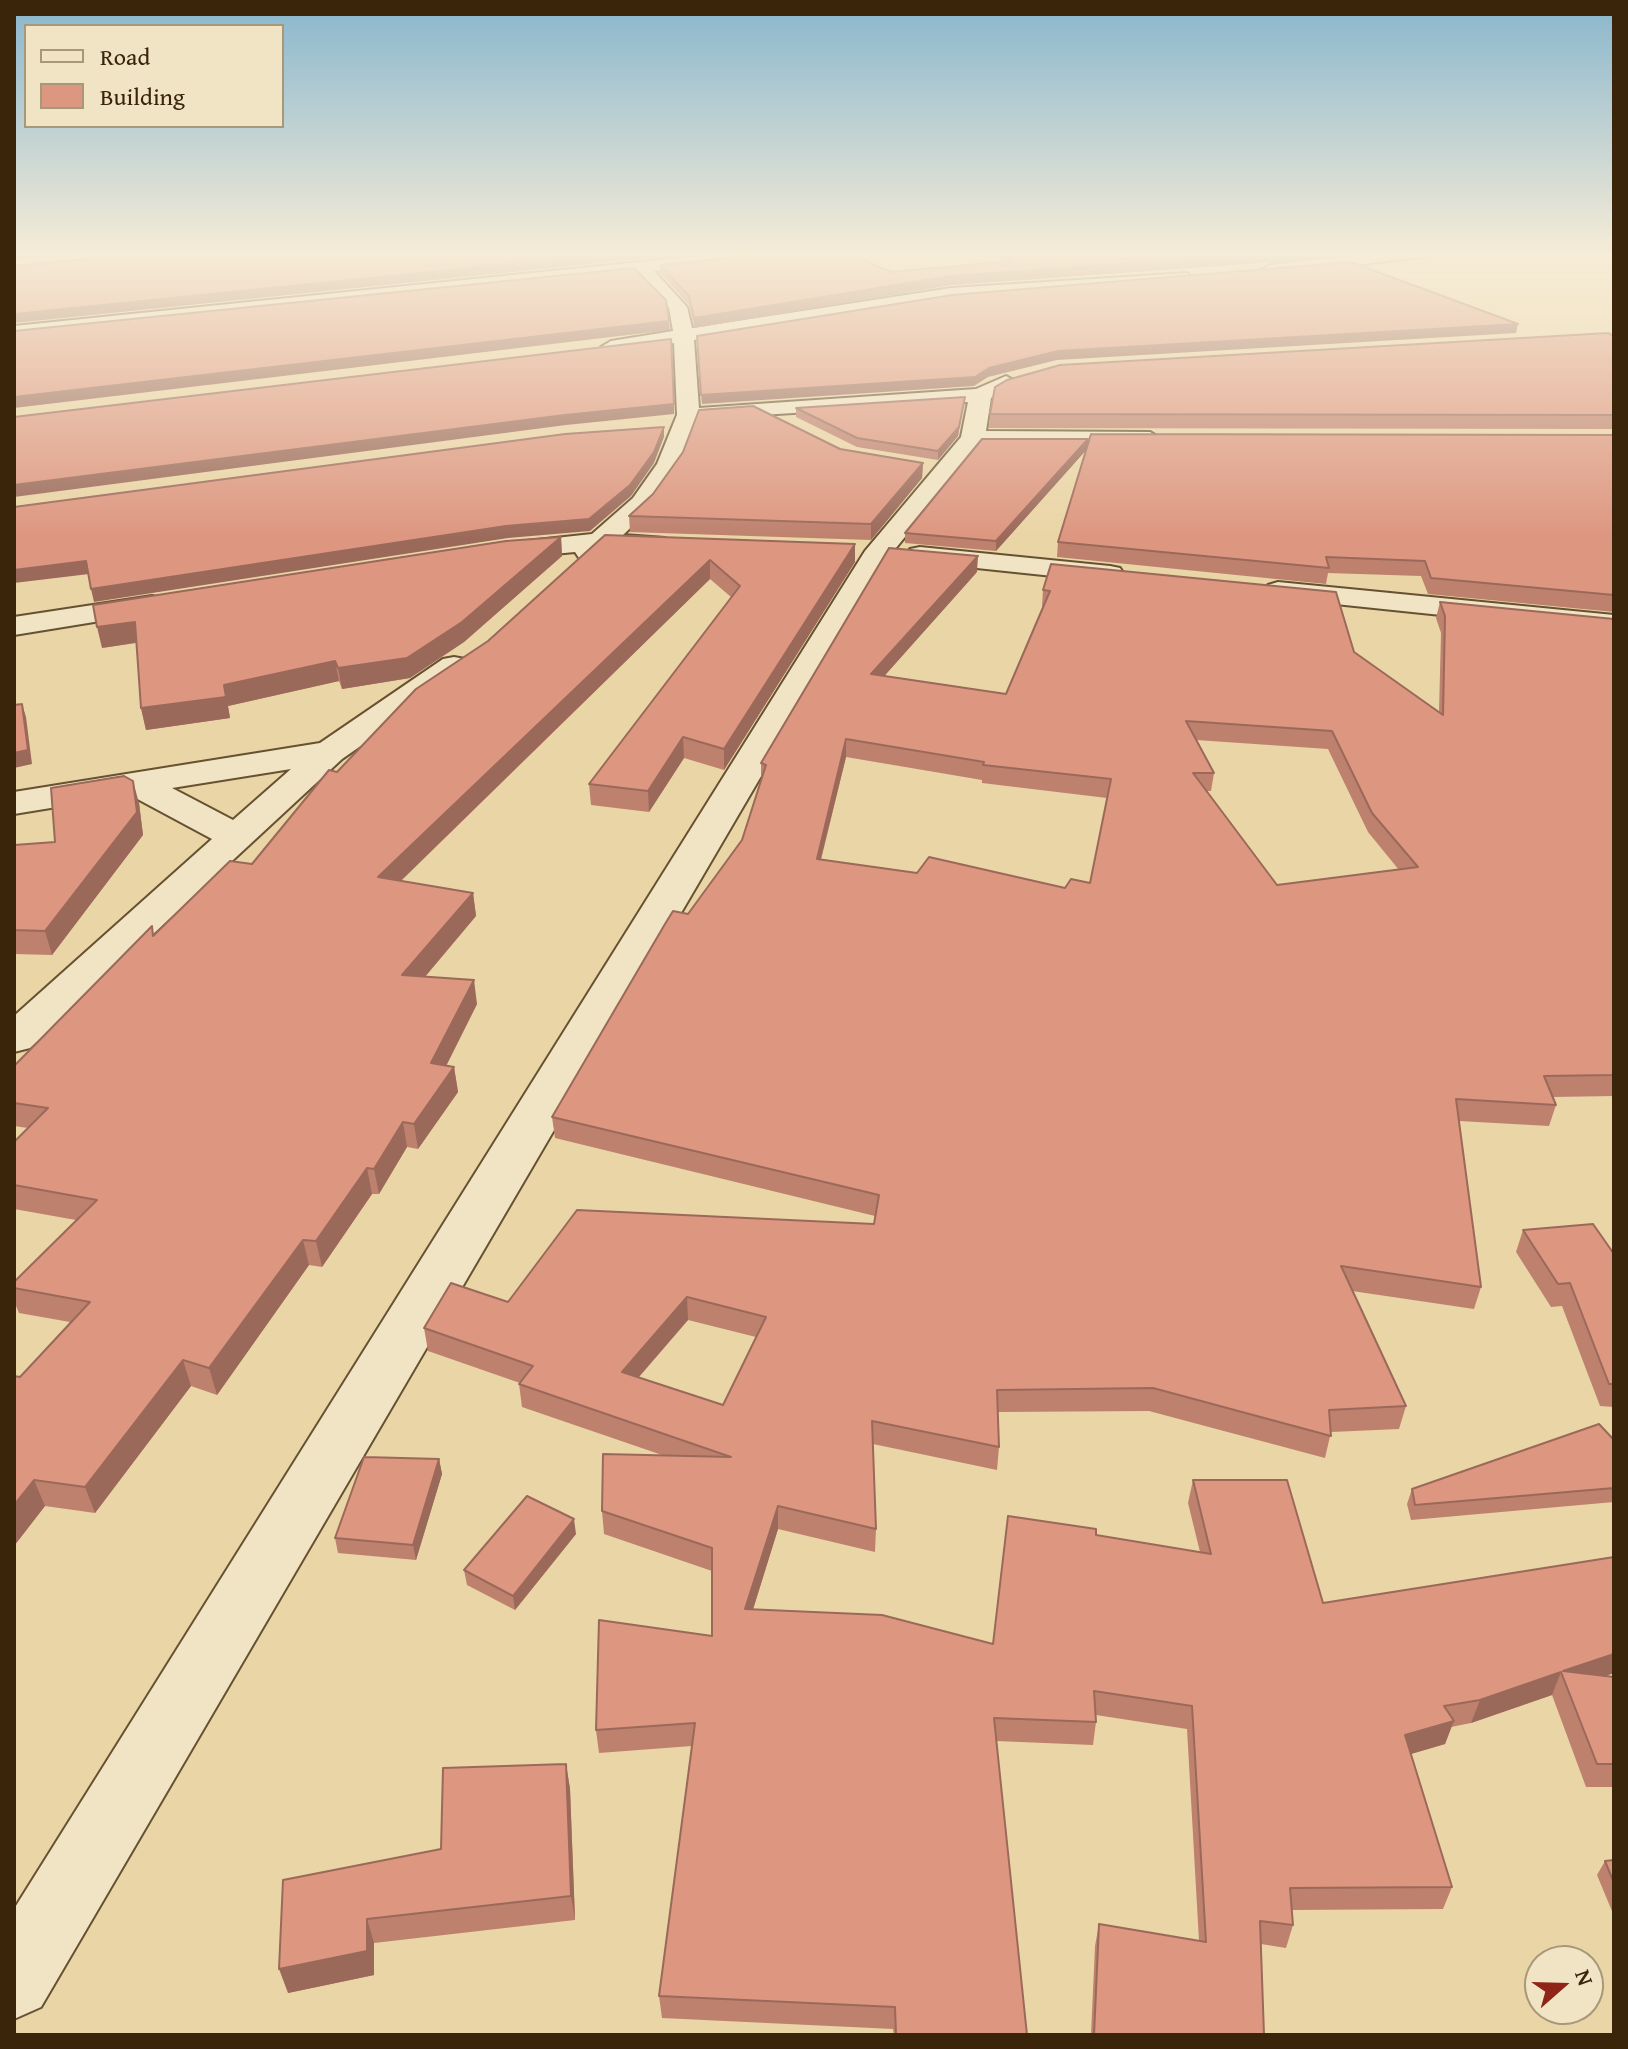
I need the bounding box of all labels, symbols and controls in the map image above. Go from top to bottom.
legend [24,24,284,128]
text: Road [100,39,150,74]
text: Building [100,79,185,114]
north arrow [1524,1945,1604,2025]
text: N [1567,1965,1602,1990]

